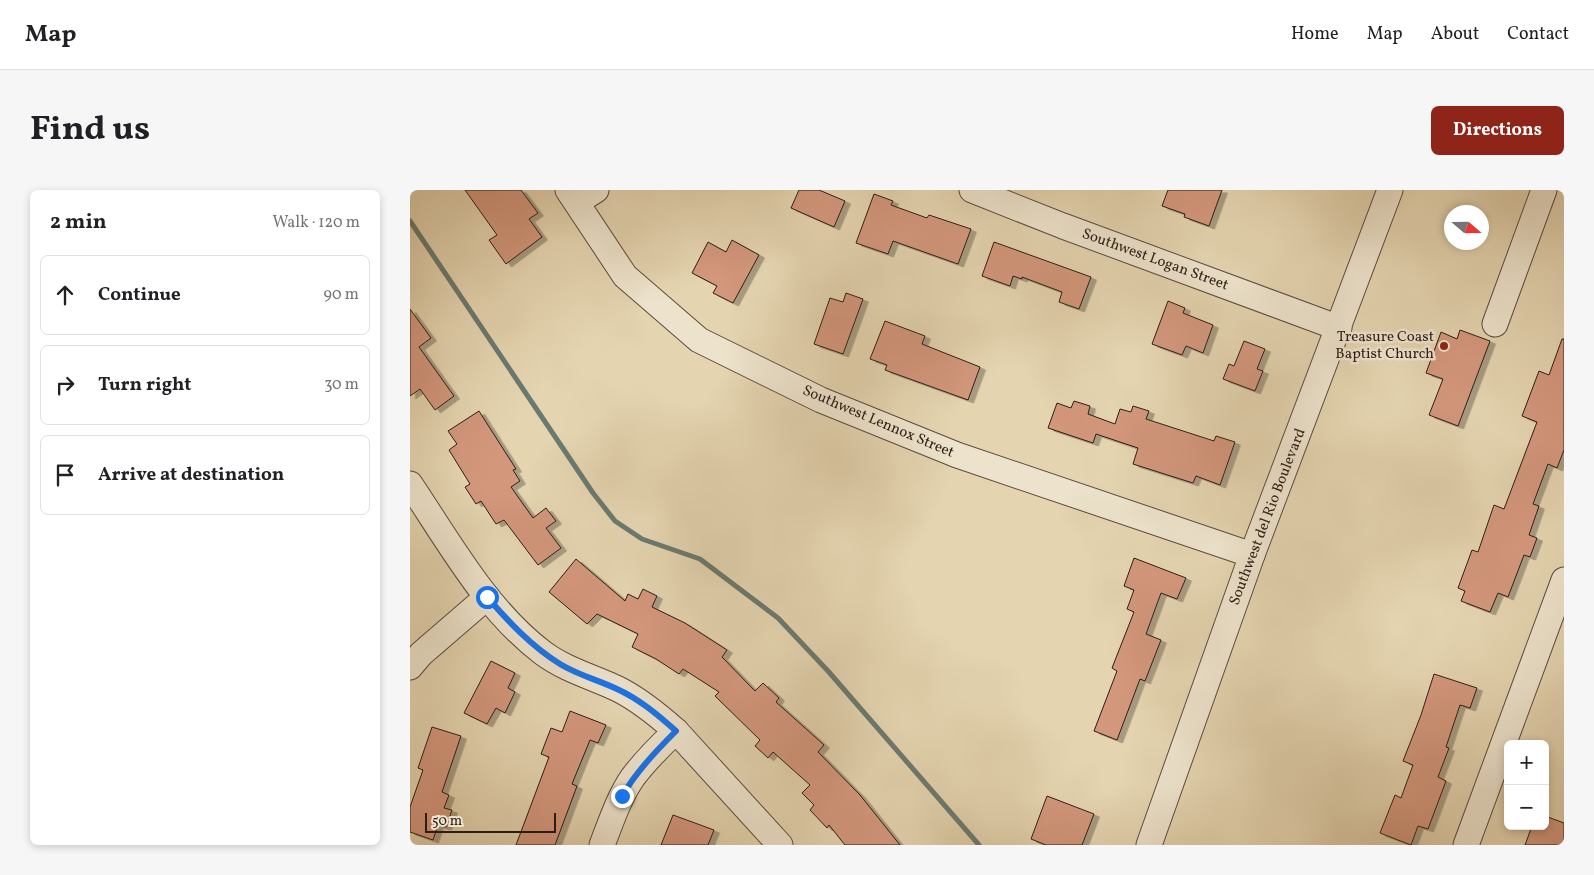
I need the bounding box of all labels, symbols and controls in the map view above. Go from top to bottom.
text: Map [25,18,76,52]
text: Home [1291,22,1339,47]
text: Map [1367,22,1403,47]
text: About [1431,22,1479,47]
text: Contact [1507,22,1569,47]
text: Find us [30,106,150,154]
button: Directions [1431,106,1564,155]
north arrow [1444,205,1489,250]
text: 2 min [50,208,107,237]
text: Walk · 120 m [272,212,360,234]
street label: Southwest Logan Street [1079,224,1231,296]
icon: ahead [51,281,79,309]
text: Continue [98,282,181,308]
text: 90 m [323,284,359,306]
place label: Treasure Coast Baptist Church [1335,327,1434,365]
marker: Treasure Coast Baptist Church [1438,340,1450,352]
icon: right [51,371,79,399]
text: Turn right [98,372,191,398]
text: 30 m [324,374,359,396]
street label: Southwest Lennox Street [799,381,957,463]
street label: Southwest del Rio Boulevard [1225,426,1311,608]
icon: arrive [51,461,79,489]
text: Arrive at destination [98,462,284,488]
route start [476,586,499,609]
map controls [1504,740,1549,830]
button: + [1504,740,1549,785]
route end [611,785,634,808]
button: − [1504,785,1549,830]
scale bar [425,810,556,833]
text: 50 m [432,812,462,831]

